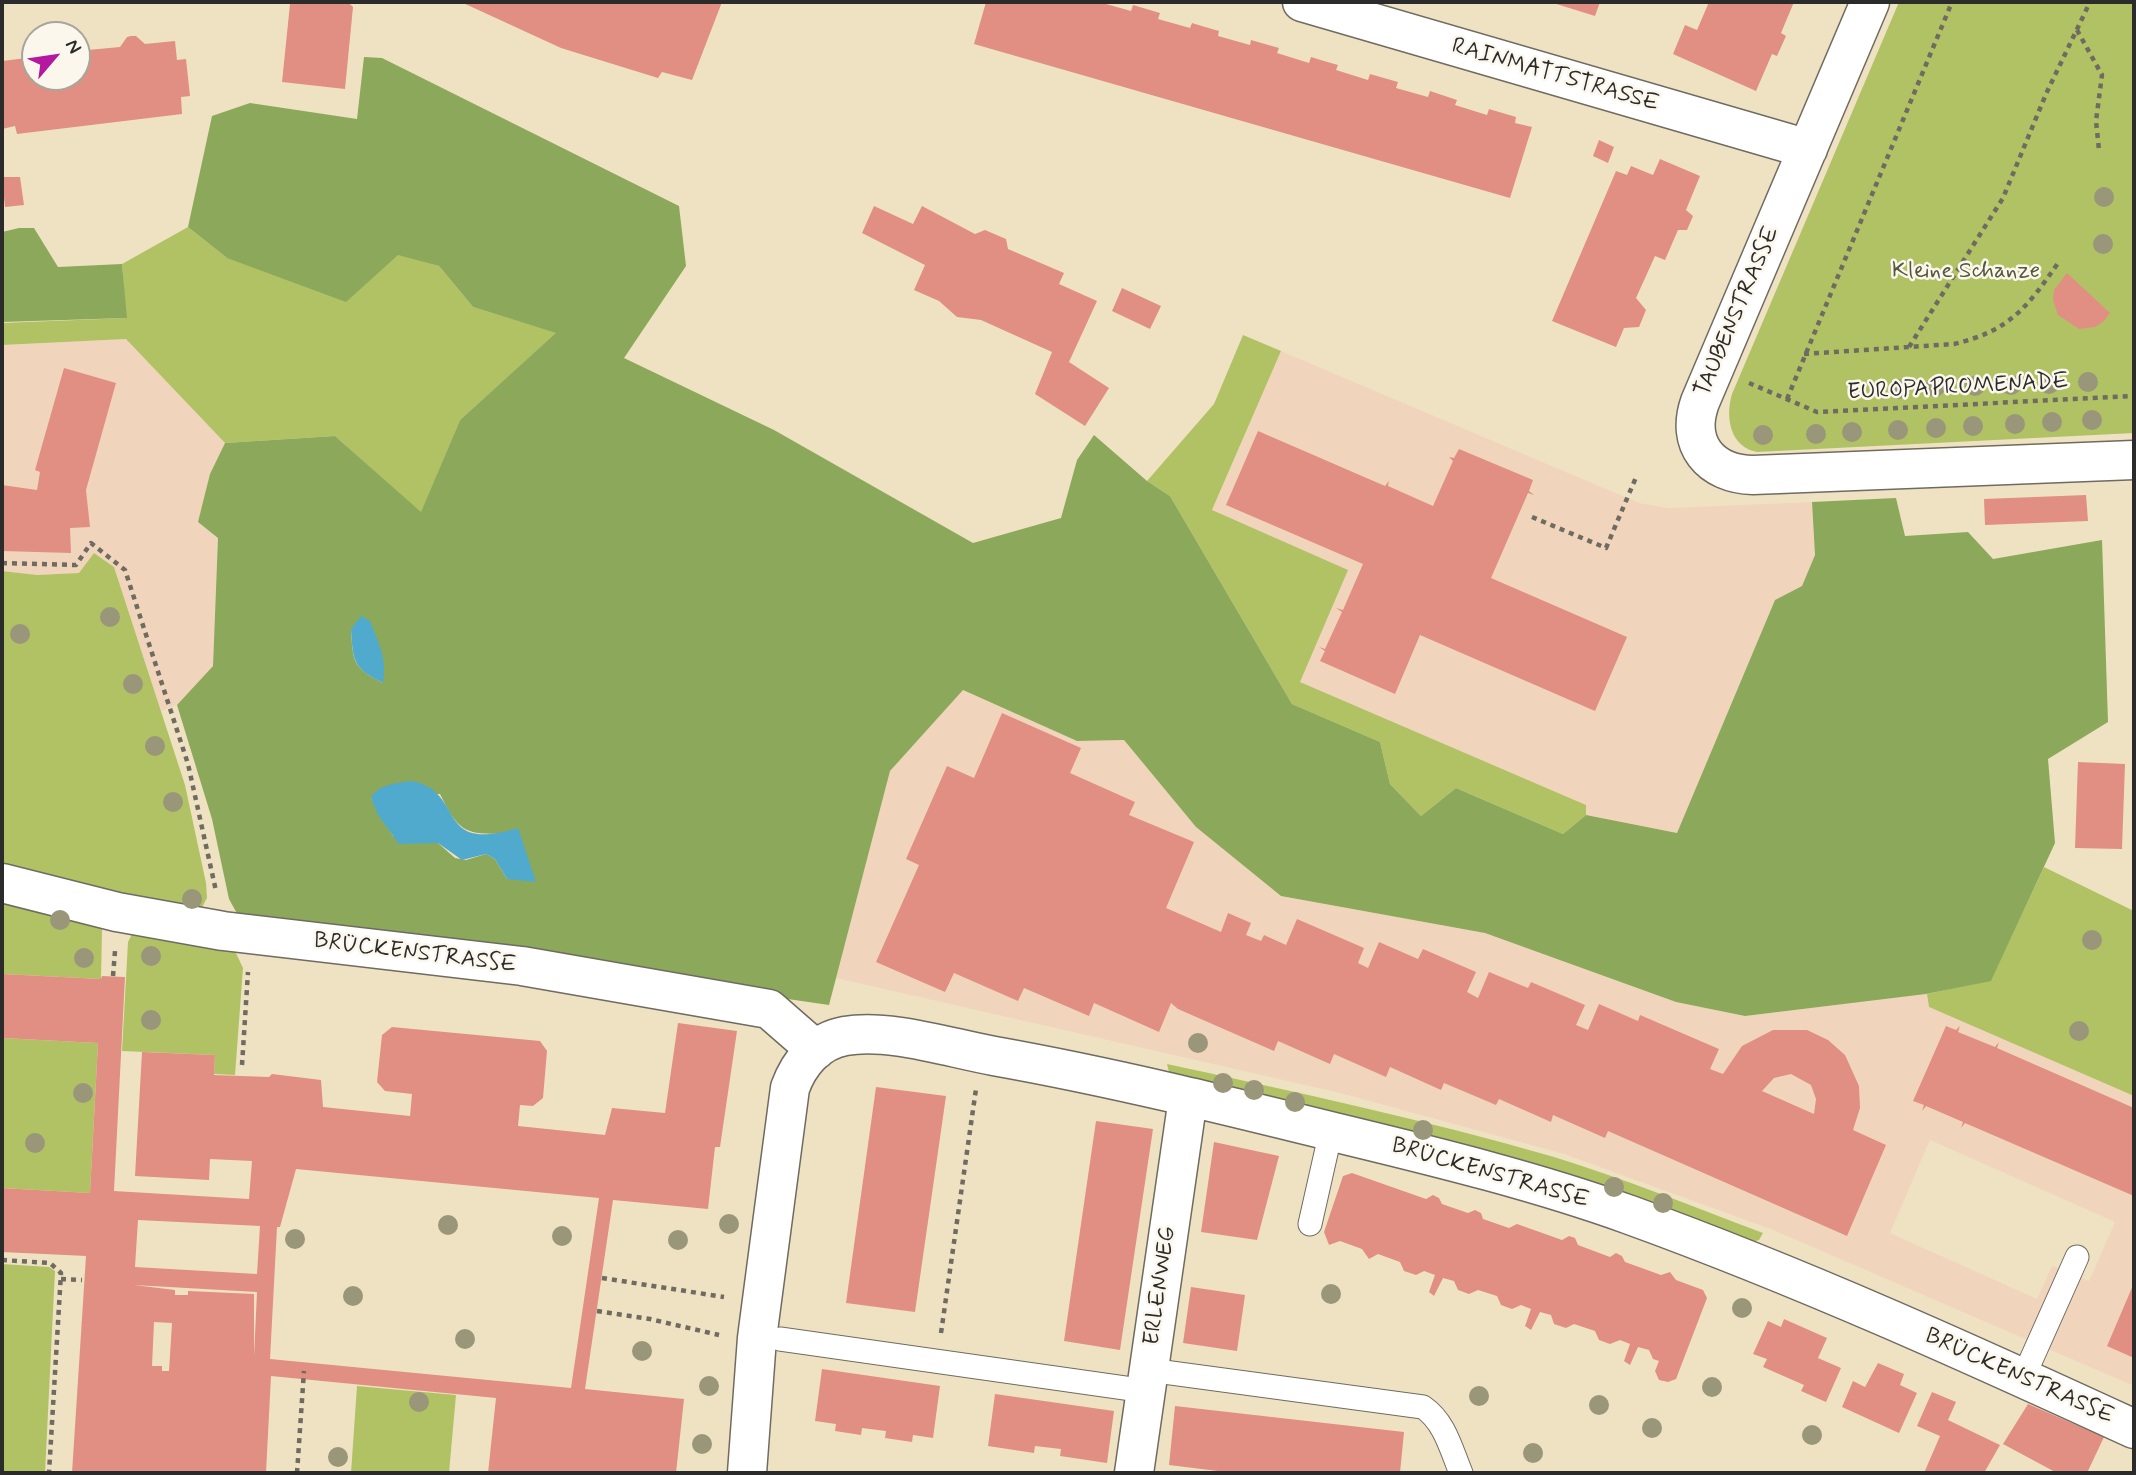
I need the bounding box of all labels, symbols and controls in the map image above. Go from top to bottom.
north arrow [21,21,91,91]
street label: RAINMATTSTRASSE [1448,33,1662,119]
text: N [59,35,87,58]
street label: TAUBENSTRASSE [1690,223,1786,401]
park label: Kleine Schanze [1892,258,2040,286]
street label: EUROPAPROMENADE [1847,368,2069,408]
street label: BRÜCKENSTRASSE [312,928,518,980]
street label: BRÜCKENSTRASSE [1388,1133,1592,1215]
street label: ERLENWEG [1139,1225,1183,1347]
street label: BRÜCKENSTRASSE [1920,1323,2118,1431]

